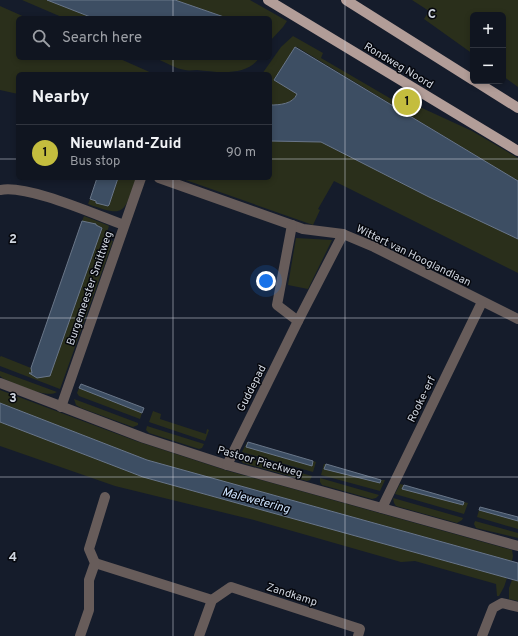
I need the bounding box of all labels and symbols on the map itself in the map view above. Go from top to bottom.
text: C [428,7,436,23]
street label: Rondweg Noord [361,40,436,92]
pin: 1 [394,87,420,117]
street label: Wittert van Hooglandlaan [354,222,473,290]
street label: Burgemeester Smittweg [64,229,116,347]
text: 2 [9,232,17,248]
your location [256,271,276,291]
street label: Guddepad [234,363,270,414]
street label: Rooke-erf [405,374,439,425]
text: 3 [9,391,17,407]
street label: Pastoor Pieckweg [216,443,304,481]
water label: Malewetering [220,484,292,518]
text: 4 [9,550,17,566]
street label: Zandkamp [264,580,319,610]

